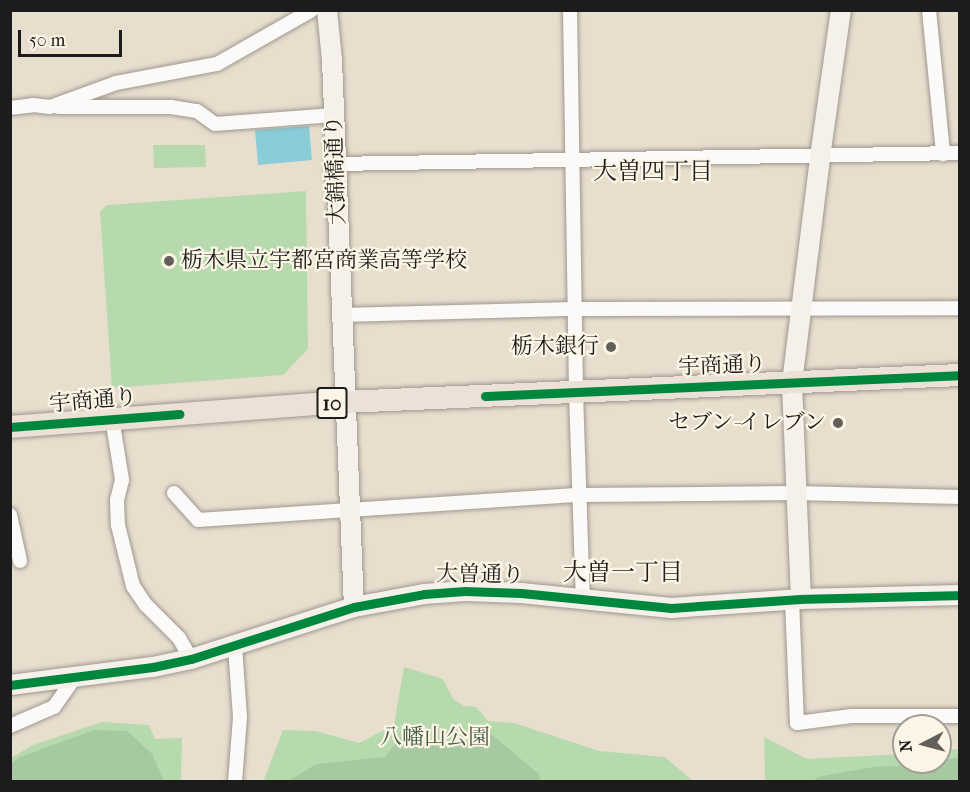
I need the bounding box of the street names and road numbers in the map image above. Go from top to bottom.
street label: 大錦橋通り [321,115,351,225]
street label: 宇商通り [678,351,766,381]
street label: 宇商通り [48,384,138,418]
road number: 10 [316,385,348,421]
street label: 大曽通り [436,561,524,589]

